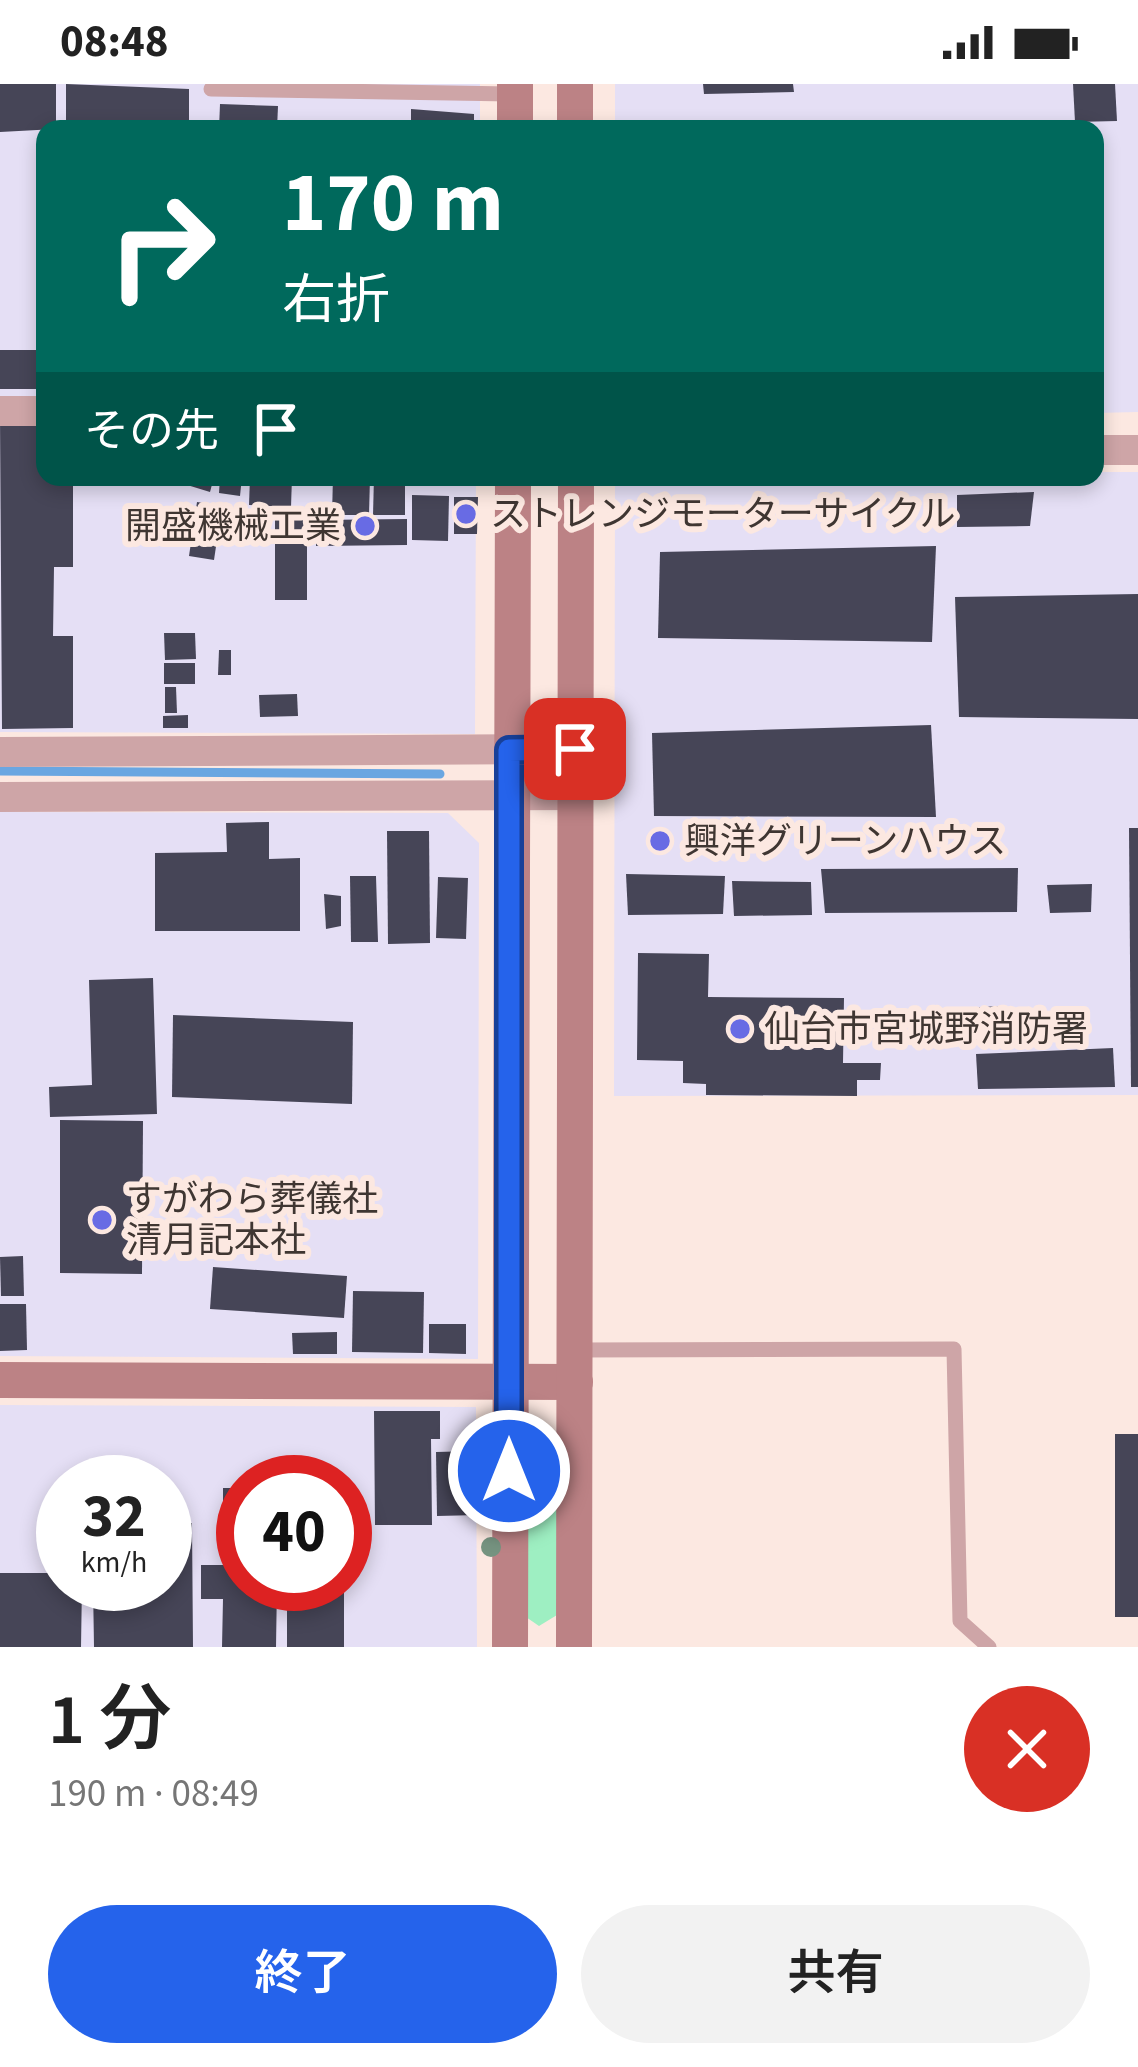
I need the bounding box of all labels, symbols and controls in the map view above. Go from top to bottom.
text: 08:48 [60,10,169,74]
text: 170 m [282,144,504,264]
icon: right [84,168,240,324]
text: 右折 [282,263,390,340]
icon: arrive [243,396,309,462]
text: その先 [84,400,219,464]
place label: ストレンジモーターサイクル [490,489,955,540]
place label: 開盛機械工業 [125,501,341,552]
marker: ストレンジモーターサイクル [453,501,479,527]
marker: 開盛機械工業 [352,513,378,539]
pin [524,698,626,800]
icon: arrive [542,716,608,782]
place label: 興洋グリーンハウス [684,816,1006,867]
marker: 興洋グリーンハウス [647,828,673,854]
place label: 仙台市宮城野消防署 [764,1004,1088,1055]
marker: 仙台市宮城野消防署 [727,1016,753,1042]
place label: すがわら葬儀社 清月記本社 [126,1174,378,1266]
marker: すがわら葬儀社 清月記本社 [89,1207,115,1233]
position arrow [446,1408,572,1534]
speed limit sign: 40 [216,1455,372,1611]
text: 32 [82,1475,146,1560]
text: km/h [81,1541,147,1584]
text: 1 分 [48,1669,171,1772]
button: close [964,1686,1090,1812]
text: 190 m · 08:49 [48,1766,259,1822]
button: 終了 [48,1905,557,2043]
button: 共有 [581,1905,1090,2043]

